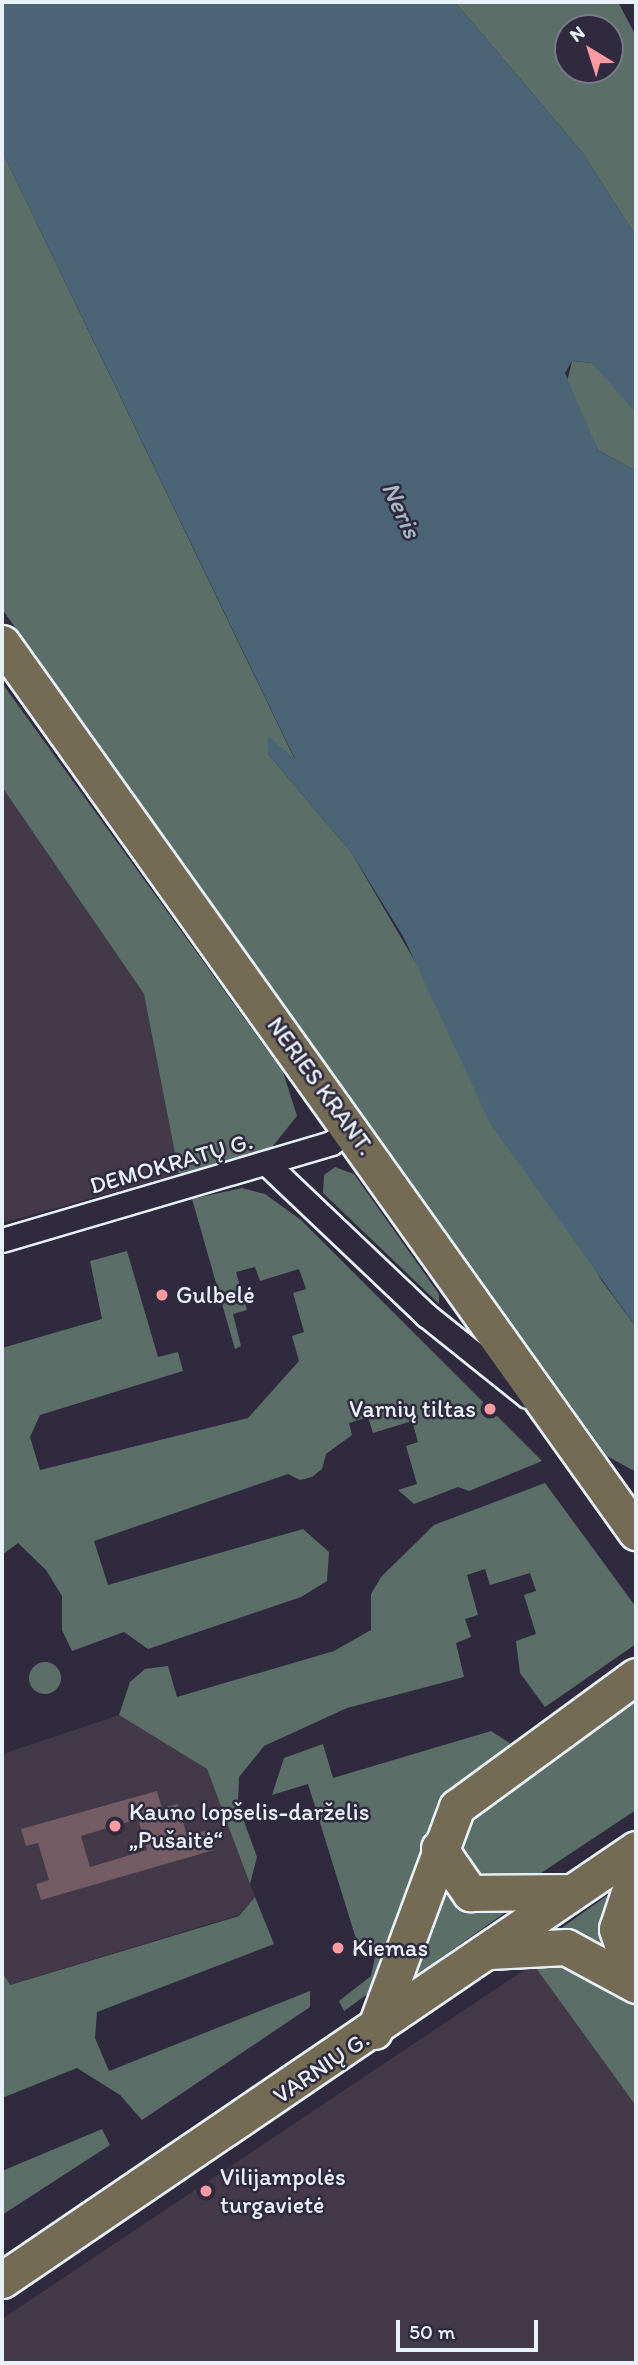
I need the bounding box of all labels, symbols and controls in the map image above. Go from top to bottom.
north arrow [554,14,624,84]
text: N [565,21,589,47]
water label: Neris [375,477,427,543]
street label: NERIES KRANT. [261,1011,381,1161]
street label: DEMOKRATŲ G. [86,1126,256,1200]
place label: Gulbelė [176,1281,255,1309]
marker: Gulbelė [154,1287,170,1303]
place label: Varnių tiltas [350,1395,476,1423]
marker: Varnių tiltas [482,1401,498,1417]
place label: Kauno lopšelis-darželis „Pušaitė“ [129,1798,368,1854]
marker: Kauno lopšelis-darželis „Pušaitė“ [107,1818,123,1834]
place label: Kiemas [352,1934,428,1962]
marker: Kiemas [330,1940,346,1956]
street label: VARNIŲ G. [267,2024,375,2110]
place label: Vilijampolės turgavietė [220,2163,346,2219]
marker: Vilijampolės turgavietė [198,2183,214,2199]
scale bar [400,2306,542,2350]
text: 50 m [409,2319,455,2344]

